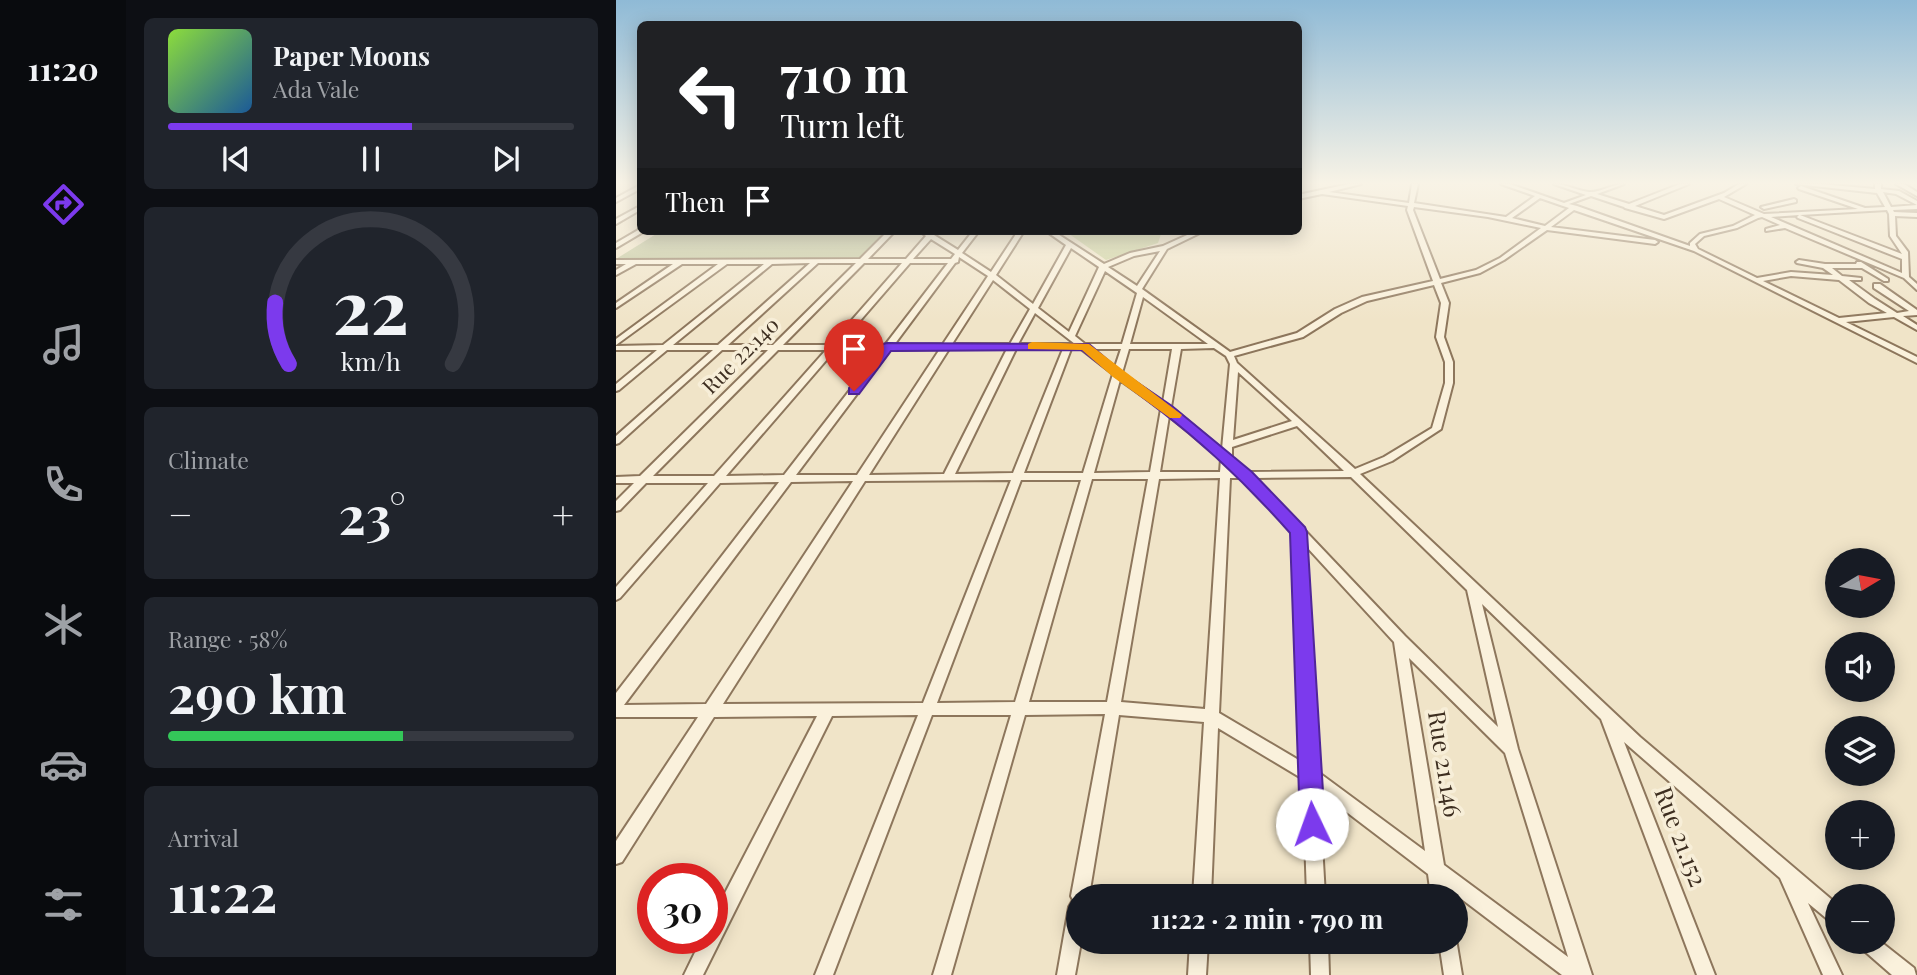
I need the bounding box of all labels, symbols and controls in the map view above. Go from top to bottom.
text: Paper Moons [273,38,430,73]
text: 710 m [780,40,908,105]
text: 11:20 [27,46,99,89]
icon: left [665,49,756,140]
text: Ada Vale [273,73,360,104]
text: Turn left [780,103,904,146]
icon: previous [217,140,255,178]
icon: pause [352,140,390,178]
icon: next [487,140,525,178]
icon: directions [39,180,88,229]
icon: arrive [739,182,777,220]
text: Then [665,184,725,219]
text: 22 [333,256,409,353]
street label: Rue 22.140 [695,310,784,399]
pin [824,319,884,391]
icon: music [39,320,88,369]
icon: arrive [835,330,873,368]
text: km/h [341,344,401,377]
text: Climate [168,444,249,475]
icon: phone [39,460,88,509]
text: 23° [339,479,406,548]
text: − [168,488,193,539]
text: + [552,488,574,539]
north arrow [1825,548,1895,618]
map controls [1825,548,1895,954]
icon: climate [39,600,88,649]
text: Range · 58% [168,623,288,654]
button: sound [1825,632,1895,702]
text: 290 km [168,658,346,727]
street label: Rue 21.146 [1422,708,1470,819]
button: layers [1825,716,1895,786]
icon: car [39,740,88,789]
street label: Rue 21.152 [1648,782,1715,891]
position arrow [1275,787,1349,861]
button: + [1825,800,1895,870]
text: Arrival [168,822,239,853]
text: 11:22 [168,857,277,926]
speed limit sign: 30 [637,863,728,954]
icon: filters [39,880,88,929]
button: − [1825,884,1895,954]
text: 11:22 · 2 min · 790 m [1151,901,1383,936]

